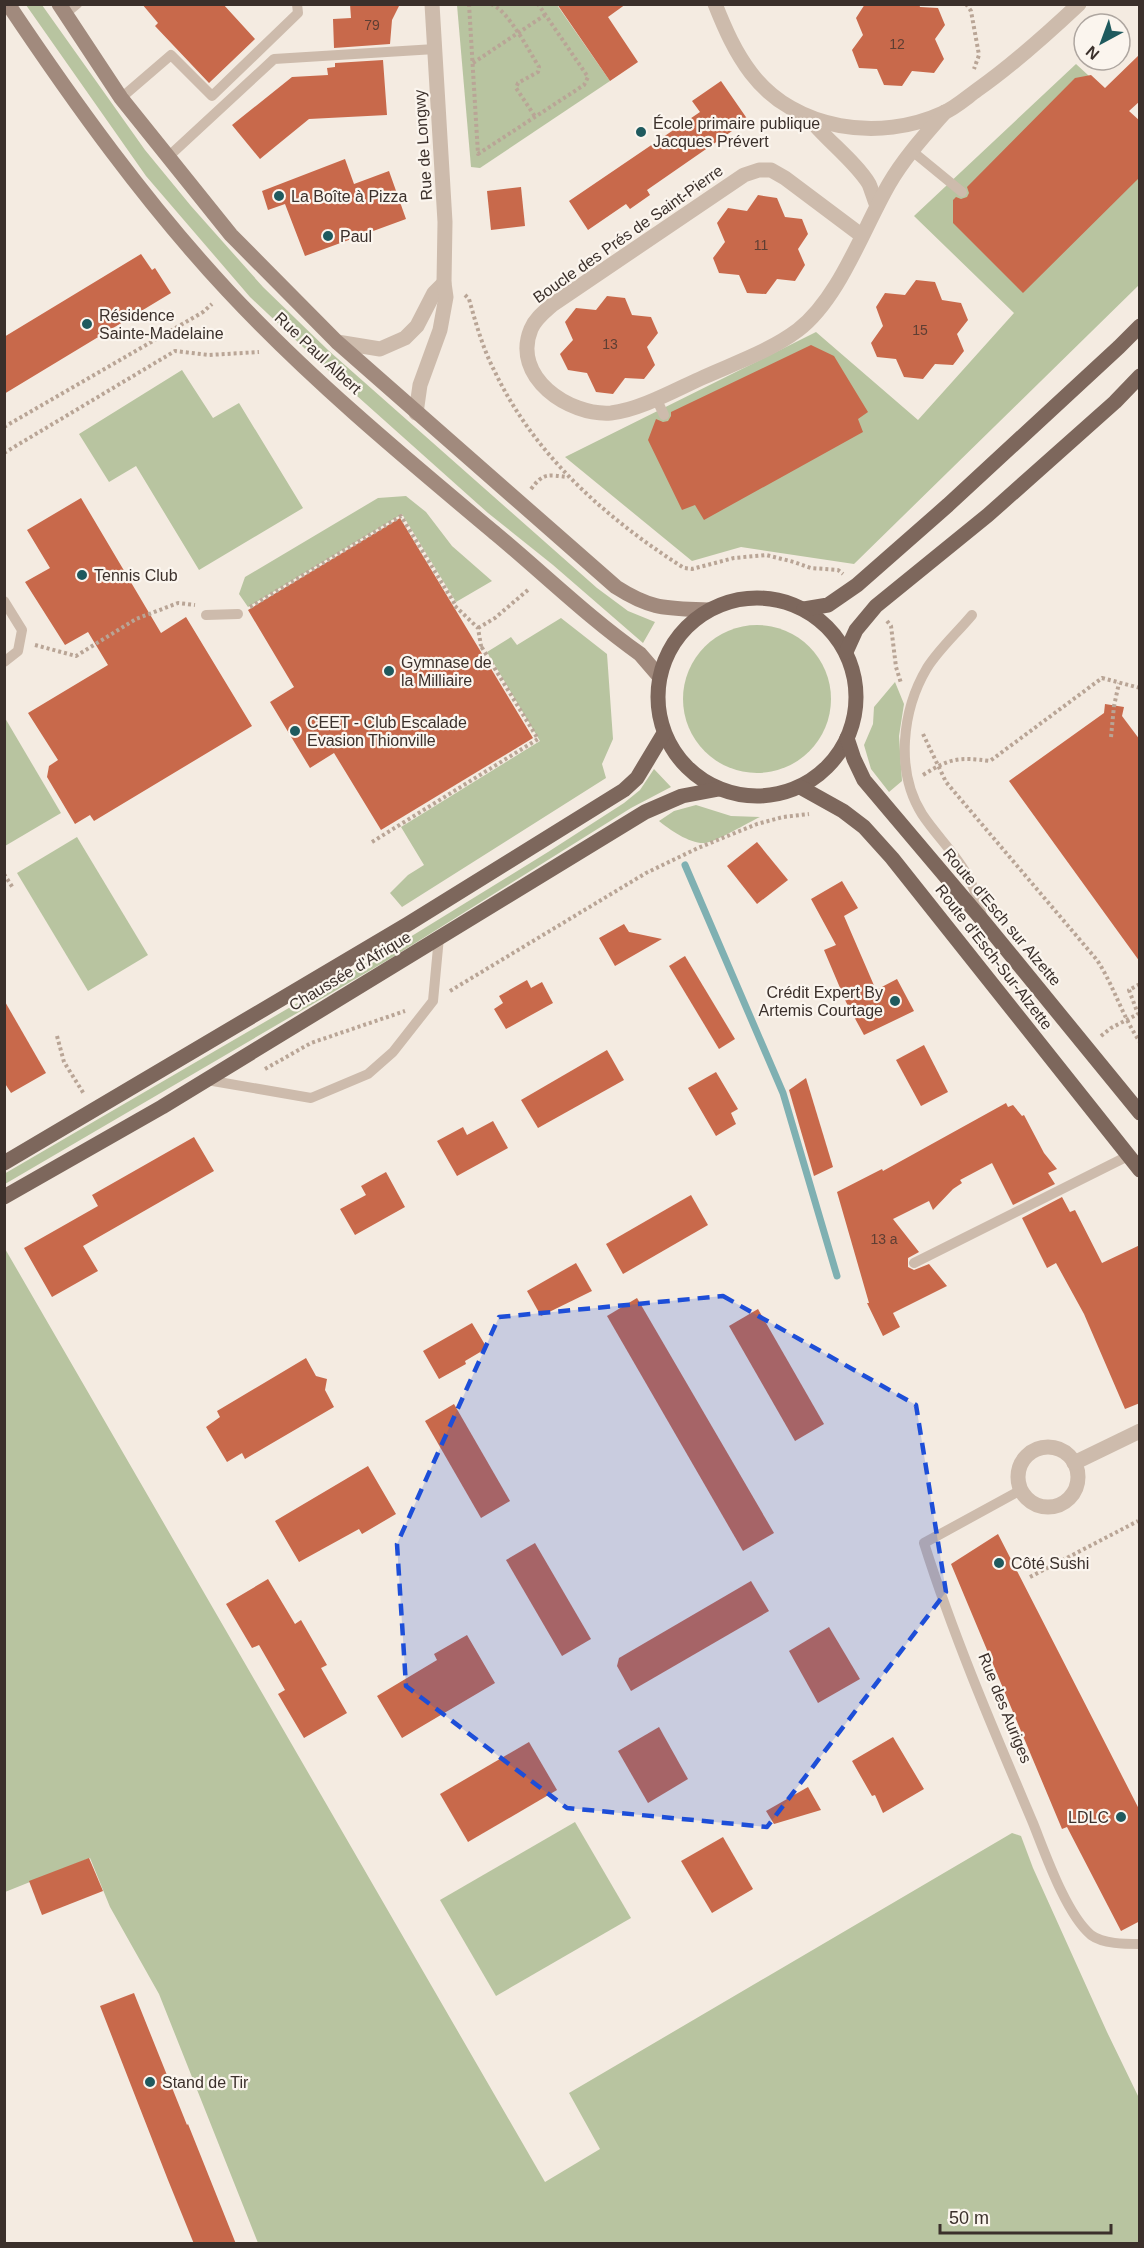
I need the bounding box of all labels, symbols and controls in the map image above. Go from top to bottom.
north arrow [1072,12,1132,72]
house number: 79 [364,17,380,33]
house number: 12 [889,36,905,52]
text: N [1083,43,1102,63]
street label: Rue de Longwy [411,89,435,201]
place label: École primaire publique Jacques Prévert [653,114,820,150]
marker: École primaire publique Jacques Prévert [634,125,648,139]
street label: Boucle des Prés de Saint-Pierre [530,162,726,306]
place label: La Boîte à Pizza [291,188,408,205]
marker: La Boîte à Pizza [272,189,286,203]
place label: Paul [340,228,372,245]
marker: Paul [321,229,335,243]
house number: 11 [754,237,768,253]
place label: Résidence Sainte-Madelaine [99,307,224,342]
street label: Rue Paul Albert [272,309,365,398]
marker: Résidence Sainte-Madelaine [80,317,94,331]
house number: 15 [912,322,928,338]
house number: 13 [602,336,618,352]
place label: Tennis Club [94,567,178,584]
marker: Tennis Club [75,568,89,582]
place label: Gymnase de la Milliaire [401,654,492,689]
marker: Gymnase de la Milliaire [382,664,396,678]
place label: CEET - Club Escalade Evasion Thionville [307,714,467,749]
marker: CEET - Club Escalade Evasion Thionville [288,724,302,738]
street label: Route d'Esch sur Alzette [940,845,1064,989]
street label: Route d'Esch-Sur-Alzette [932,881,1056,1033]
street label: Chaussée d'Afrique [286,928,414,1014]
place label: Crédit Expert By Artemis Courtage [759,984,883,1019]
marker: Crédit Expert By Artemis Courtage [888,994,902,1008]
house number: 13 a [870,1231,898,1247]
place label: Côté Sushi [1011,1555,1089,1572]
marker: Côté Sushi [992,1556,1006,1570]
street label: Rue des Auriges [975,1650,1035,1766]
place label: LDLC [1068,1809,1109,1826]
marker: LDLC [1114,1810,1128,1824]
place label: Stand de Tir [162,2074,249,2091]
marker: Stand de Tir [143,2075,157,2089]
scale bar [940,2197,1111,2235]
text: 50 m [949,2208,989,2228]

